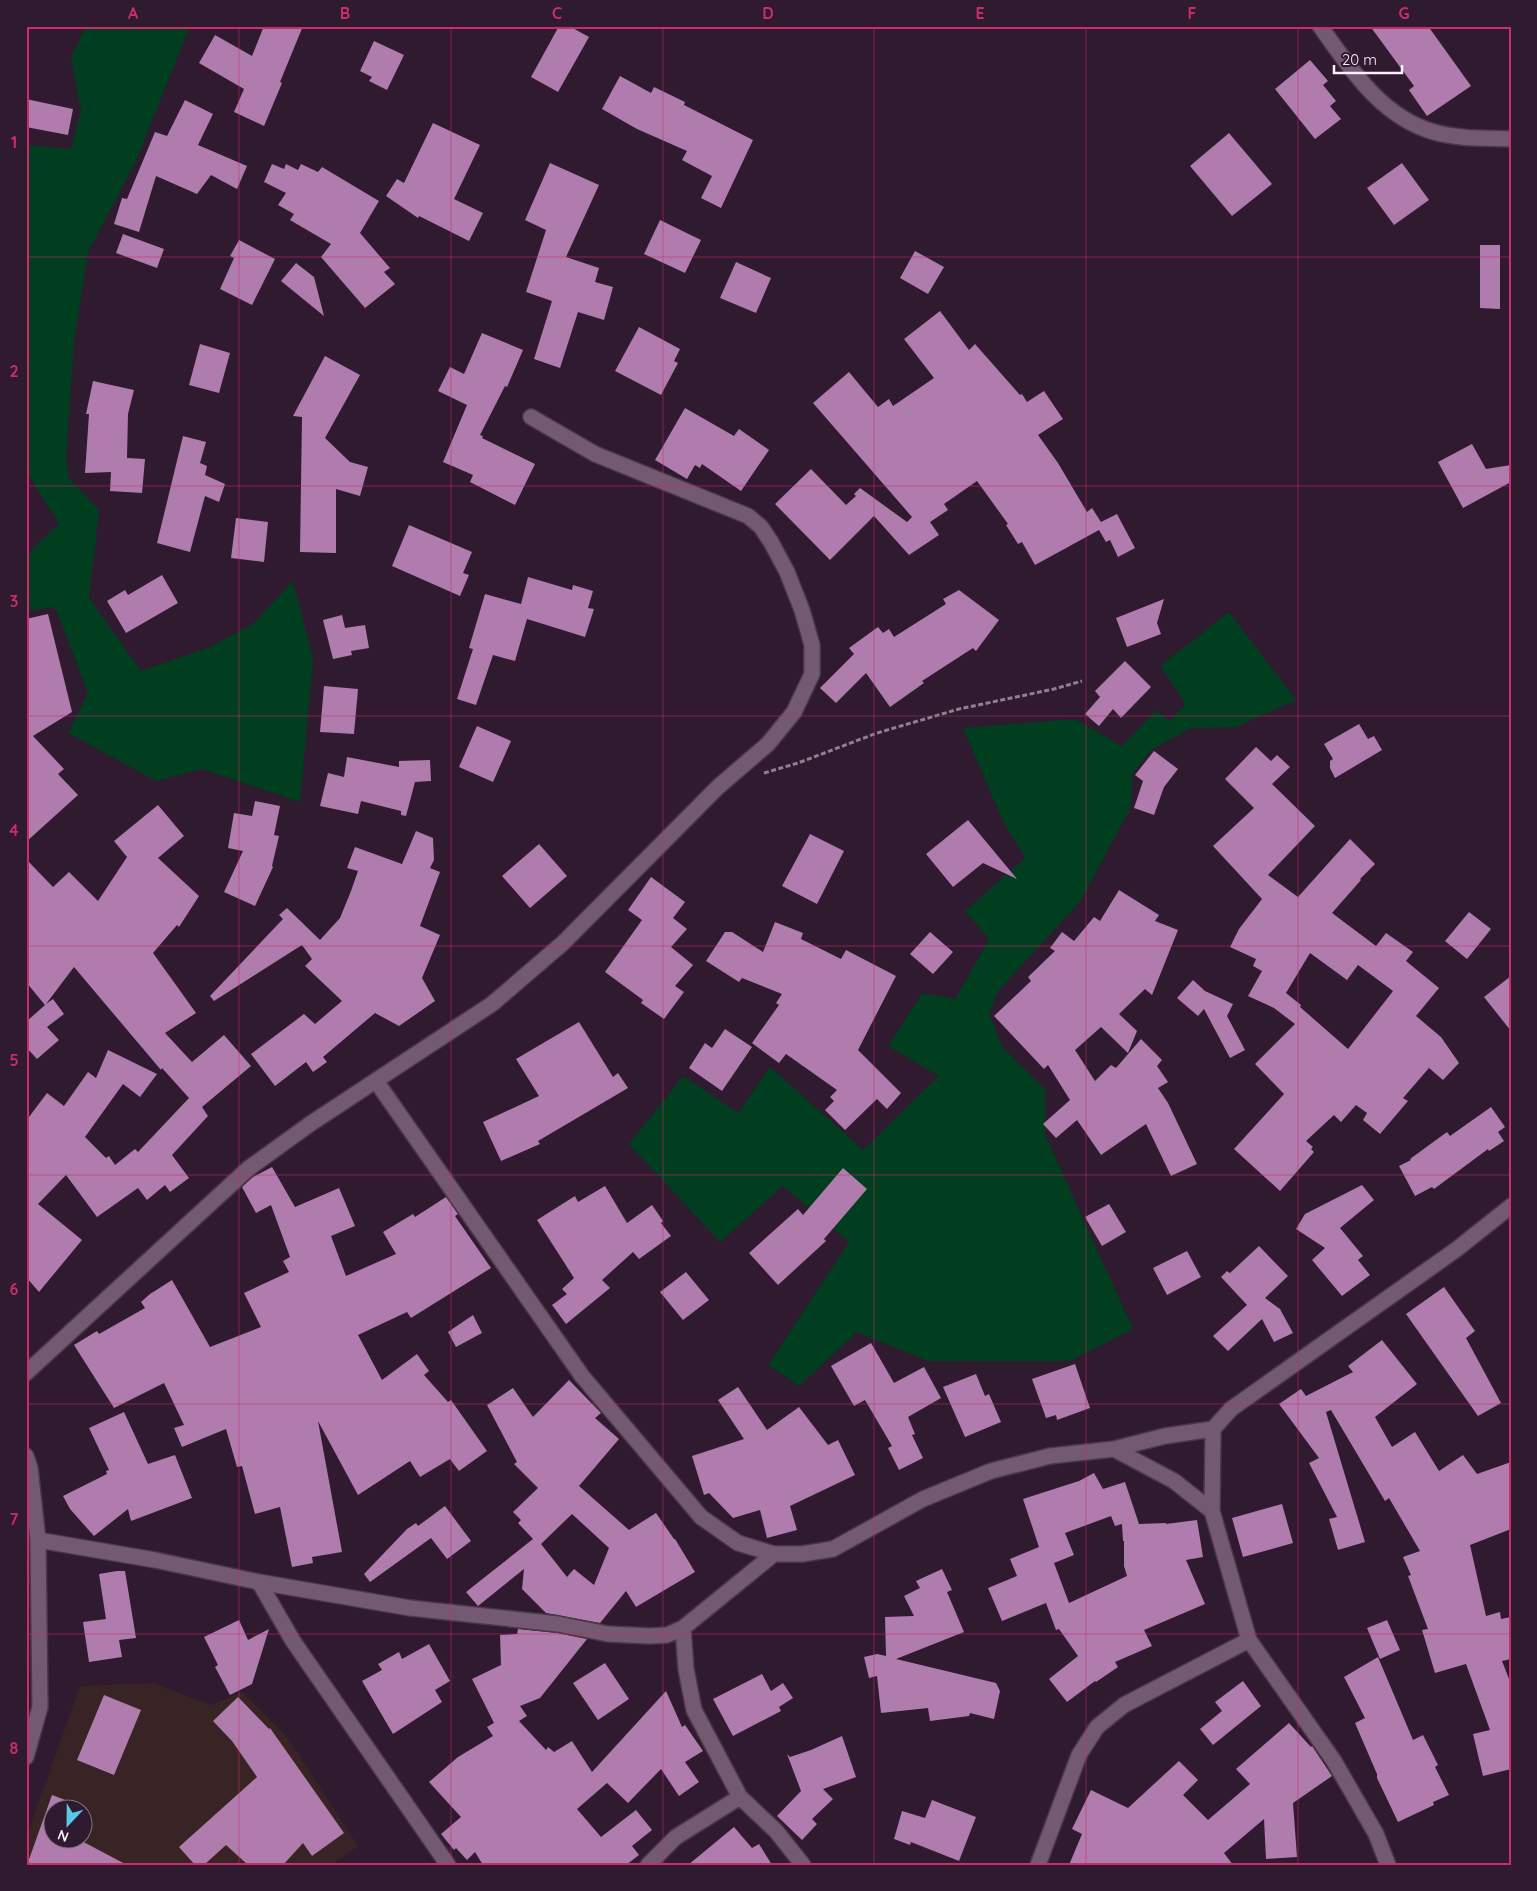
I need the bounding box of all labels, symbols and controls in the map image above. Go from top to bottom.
text: A [128,3,139,23]
text: B [340,3,350,23]
text: C [552,3,562,23]
text: D [762,3,774,23]
text: E [975,3,985,23]
text: F [1188,3,1197,23]
text: G [1398,3,1410,23]
scale bar [1334,42,1402,74]
text: 20 m [1342,50,1377,69]
text: 1 [11,132,17,152]
text: 2 [9,361,19,381]
text: 3 [10,591,18,611]
text: 4 [9,820,19,840]
text: 5 [9,1050,19,1070]
text: 6 [10,1279,19,1299]
text: 7 [10,1509,19,1529]
text: 8 [10,1738,19,1758]
north arrow [42,1798,92,1848]
text: N [55,1826,71,1846]

